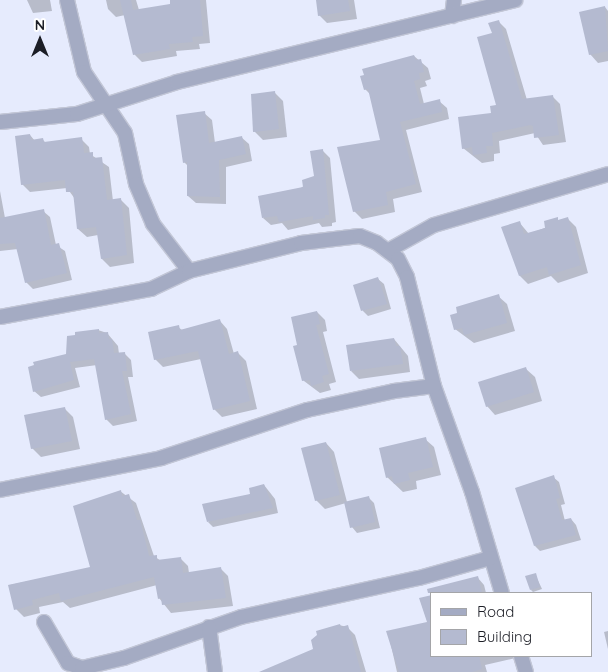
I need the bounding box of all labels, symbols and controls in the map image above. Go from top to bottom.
north arrow [15,15,65,65]
text: N [35,16,45,34]
legend [430,592,593,657]
text: Road [477,602,514,621]
text: Building [477,627,532,646]

